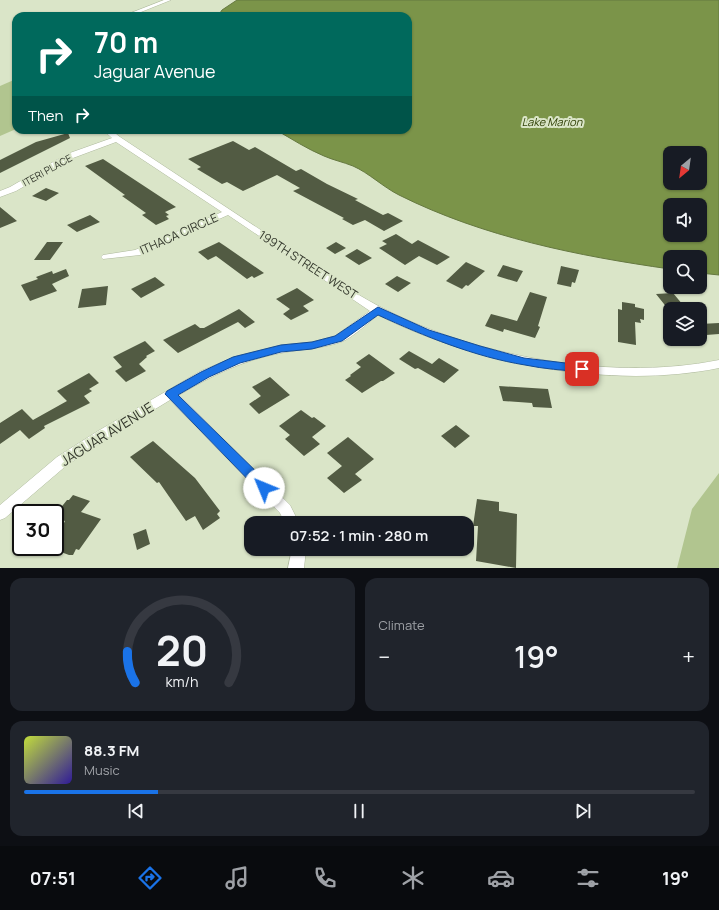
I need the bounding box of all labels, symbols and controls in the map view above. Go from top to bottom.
text: 70 m [94,23,158,61]
icon: right [28,28,80,80]
text: Jaguar Avenue [94,59,215,83]
icon: right [71,104,93,126]
text: Then [28,105,63,126]
water label: Lake Marion [522,114,583,129]
north arrow [663,146,707,190]
map controls [663,146,707,346]
street label: ITERI PLACE [20,150,75,189]
button: sound [663,198,707,242]
street label: ITHACA CIRCLE [137,209,221,258]
street label: 199TH STREET WEST [256,226,362,303]
button: search [663,250,707,294]
button: layers [663,302,707,346]
pin [565,352,599,386]
icon: arrive [571,358,593,380]
street label: JAGUAR AVENUE [57,397,157,470]
position arrow [243,467,285,509]
speed limit sign: 30 [12,504,64,556]
text: 07:52 · 1 min · 280 m [290,525,428,546]
text: Climate [379,616,425,634]
text: 20 [156,621,208,677]
text: 19° [514,636,559,677]
text: − [379,642,390,672]
text: + [682,642,695,672]
text: km/h [166,671,199,690]
text: 88.3 FM [84,740,139,761]
text: Music [84,761,120,779]
icon: previous [125,800,147,822]
icon: pause [348,800,370,822]
icon: next [572,800,594,822]
icon: directions [136,864,164,892]
icon: music [223,864,251,892]
icon: phone [311,864,339,892]
icon: climate [399,864,427,892]
icon: car [487,864,515,892]
icon: filters [574,864,602,892]
text: 07:51 [30,866,76,890]
text: 19° [662,866,689,890]

